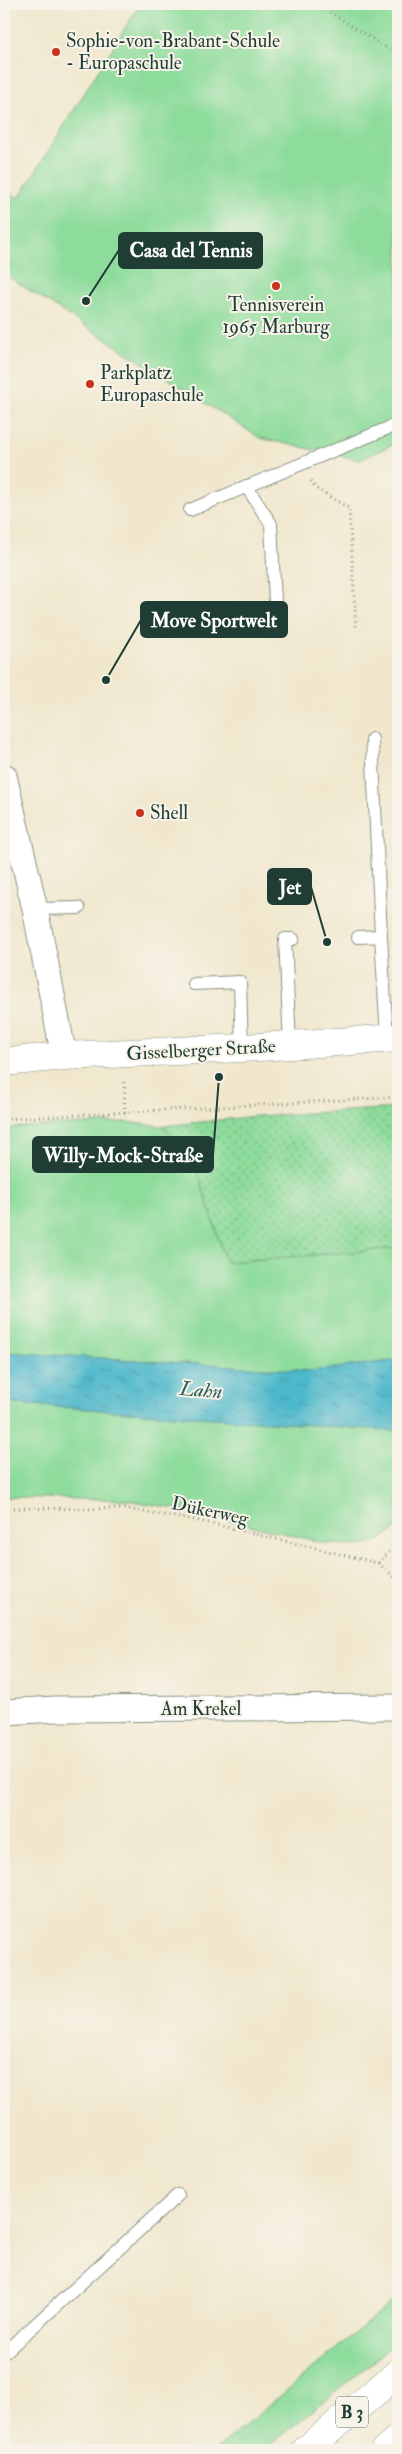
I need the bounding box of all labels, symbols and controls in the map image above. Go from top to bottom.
place label: Sophie-von-Brabant-Schule - Europaschule [66,29,280,76]
marker: Sophie-von-Brabant-Schule - Europaschule [50,46,62,58]
callout: Casa del Tennis [119,233,262,268]
text: Casa del Tennis [129,238,253,263]
marker: Tennisverein 1965 Marburg [270,280,282,292]
place label: Tennisverein 1965 Marburg [223,293,330,339]
place label: Parkplatz Europaschule [100,361,204,408]
marker: Parkplatz Europaschule [84,378,96,390]
callout: Move Sportwelt [141,602,287,637]
text: Move Sportwelt [150,608,278,634]
place label: Shell [150,801,188,825]
marker: Shell [134,807,146,819]
callout: Jet [268,869,311,904]
text: Jet [278,875,302,900]
street label: Gisselberger Straße [126,1034,276,1066]
callout: Willy-Mock-Straße [33,1137,213,1172]
text: Willy-Mock-Straße [42,1143,204,1169]
water label: Lahn [178,1376,223,1404]
street label: Dükerweg [169,1491,251,1531]
street label: Am Krekel [160,1697,241,1721]
road number: B 3 [336,2396,368,2428]

